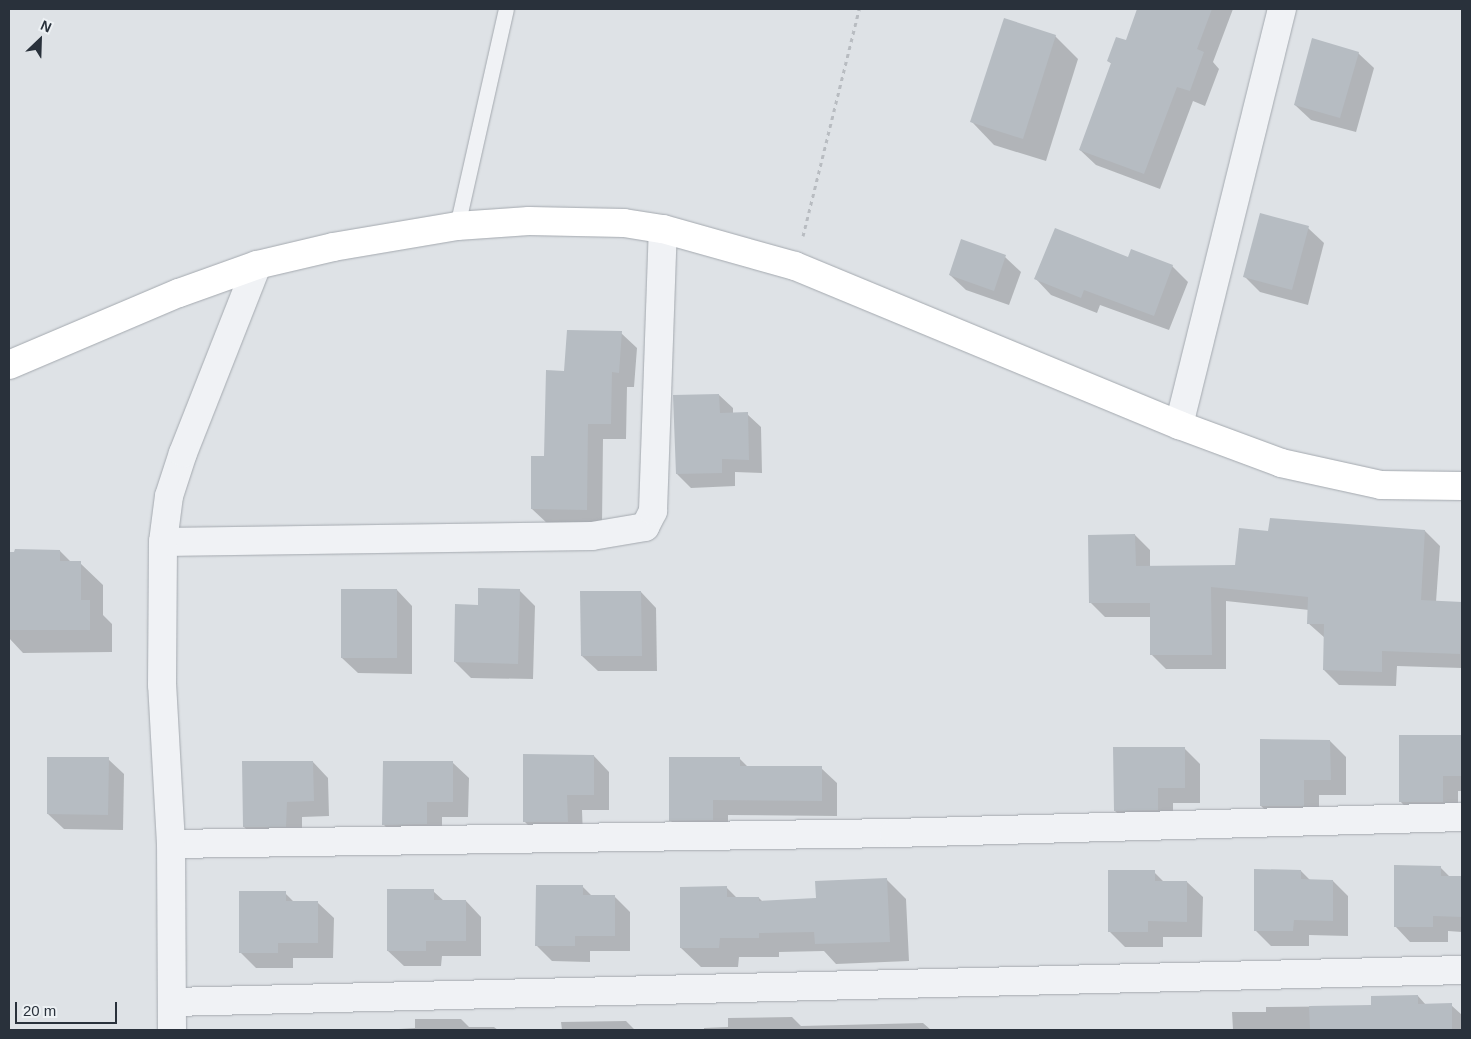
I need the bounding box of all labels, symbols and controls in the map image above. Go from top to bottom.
north arrow [15,15,65,65]
text: N [38,17,54,36]
scale bar [18,992,120,1024]
text: 20 m [23,1002,56,1019]

